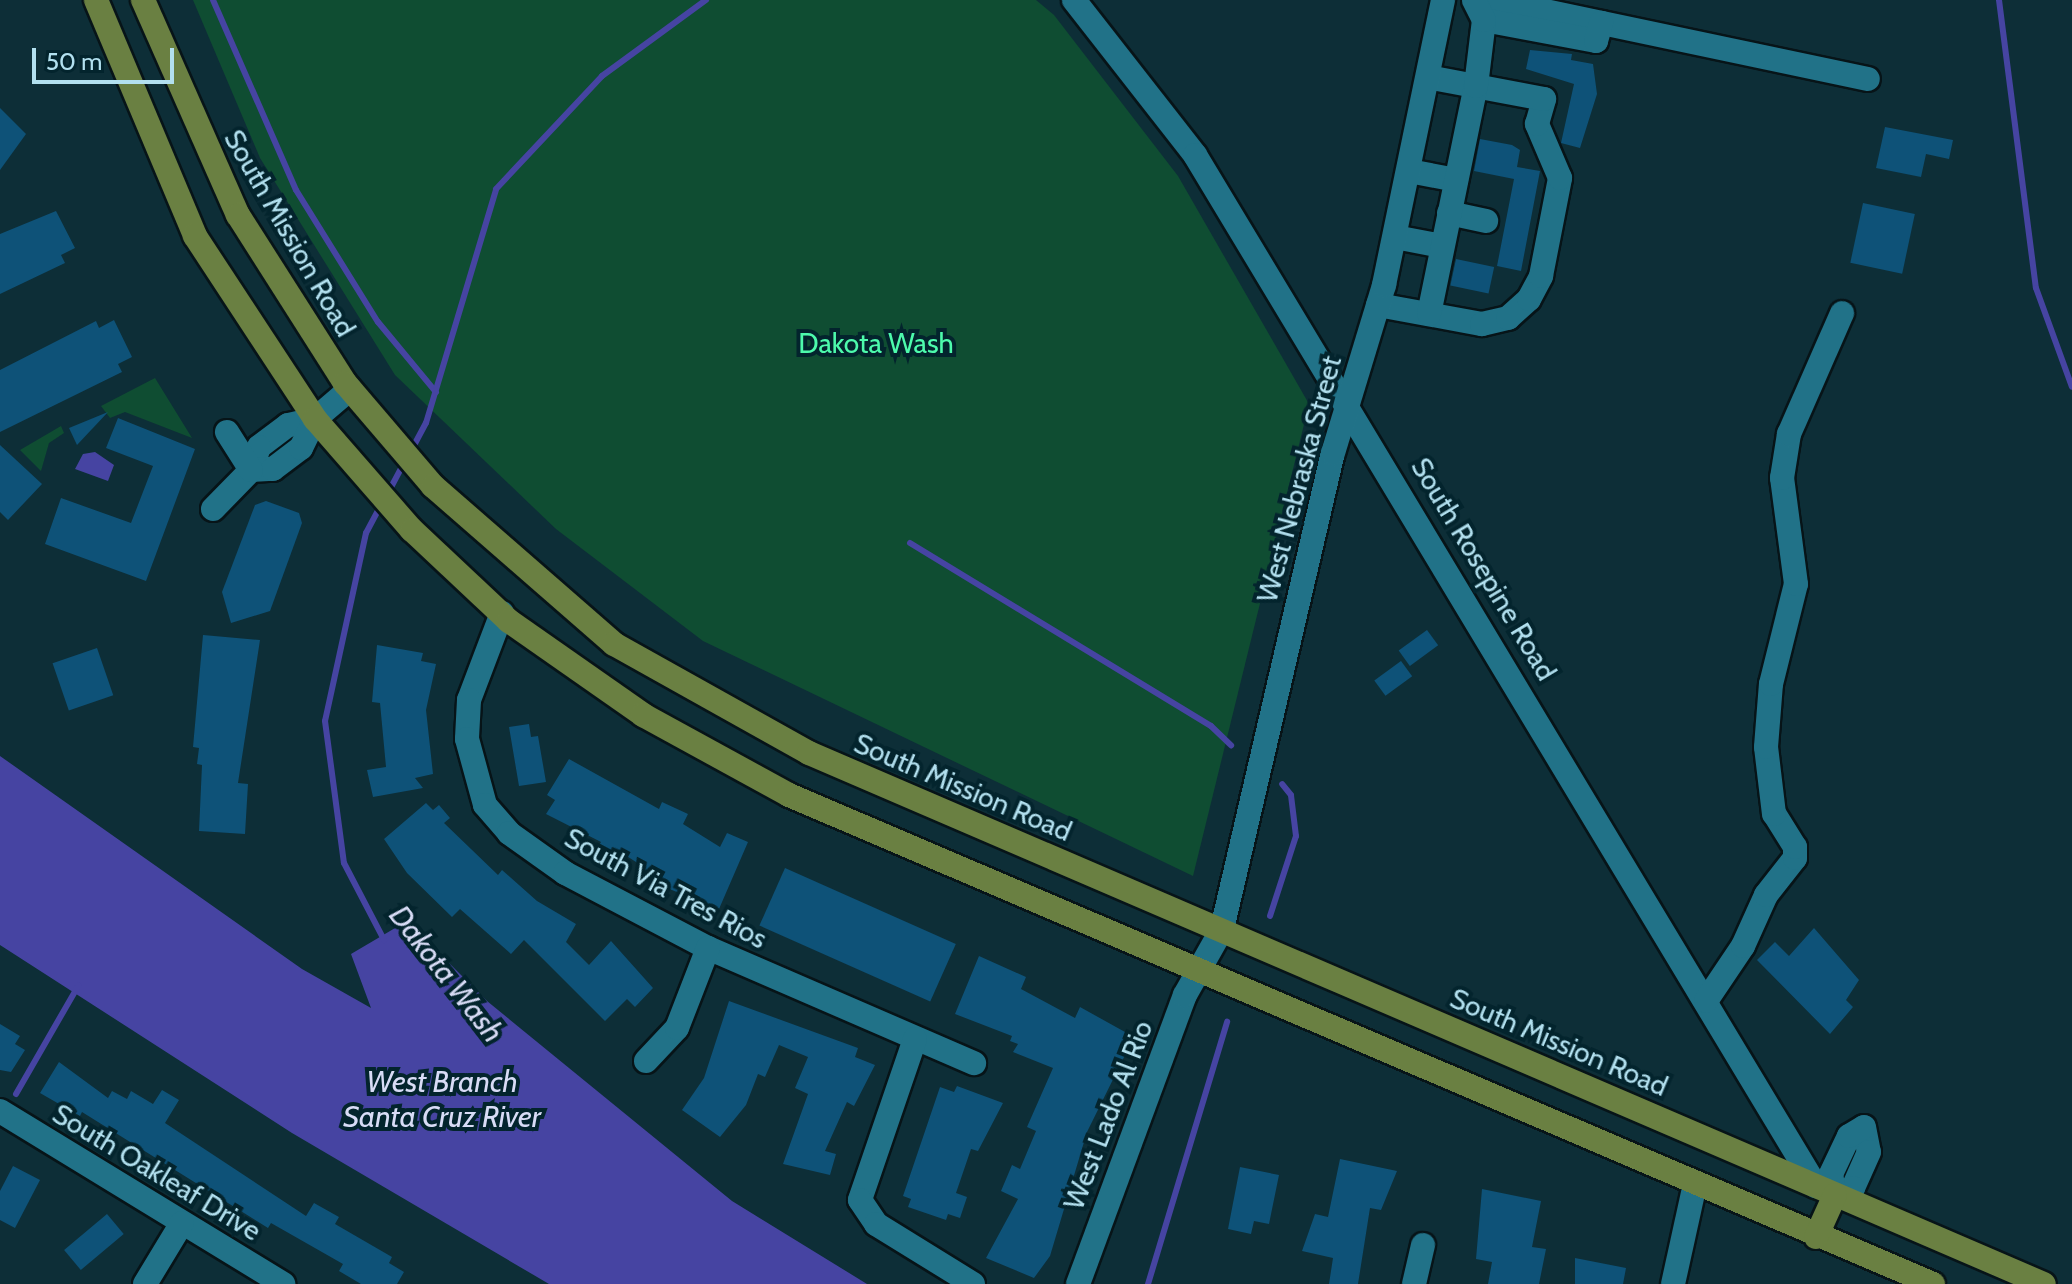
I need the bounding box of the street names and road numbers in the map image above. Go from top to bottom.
street label: South Mission Road [217,124,363,342]
street label: West Nebraska Street [1250,352,1348,606]
street label: South Rosepine Road [1404,452,1564,686]
street label: South Mission Road [849,726,1077,848]
street label: South Via Tres Rios [559,821,773,955]
street label: South Mission Road [1445,981,1673,1103]
street label: West Lado Al Rio [1057,1016,1159,1214]
street label: South Oakleaf Drive [47,1097,267,1247]

